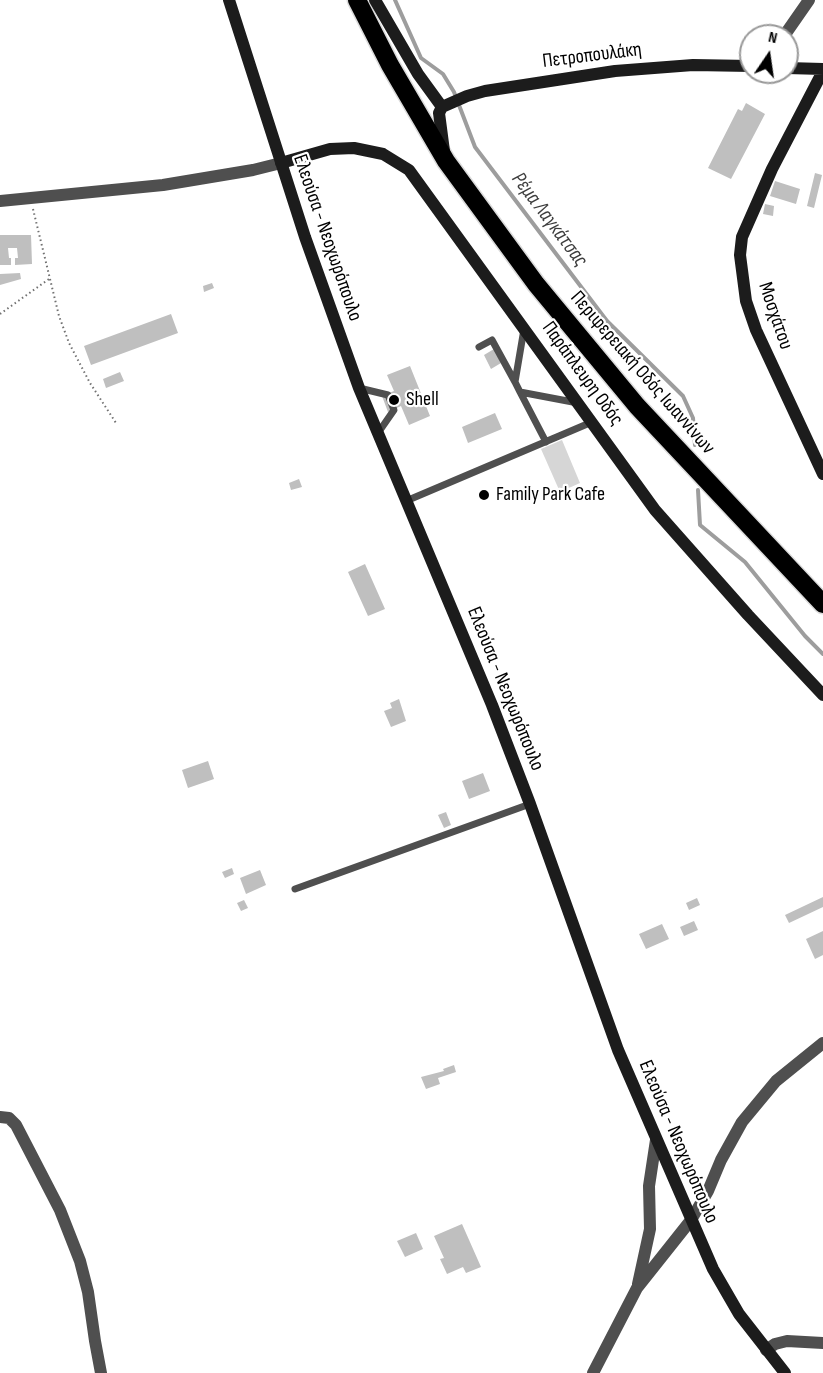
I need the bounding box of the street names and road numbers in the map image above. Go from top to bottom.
street label: Πετροπουλάκη [541,38,643,74]
street label: Ελεούσα - Νεοχωρόπουλο [287,152,367,324]
street label: Μοσχάτου [752,279,798,353]
street label: Περιφερειακή Οδός Ιωαννίνων [565,287,719,459]
street label: Παράπλευρη Οδός [536,317,628,431]
street label: Ελεούσα - Νεοχωρόπουλο [461,604,549,774]
street label: Ελεούσα - Νεοχωρόπουλο [633,1057,723,1227]

